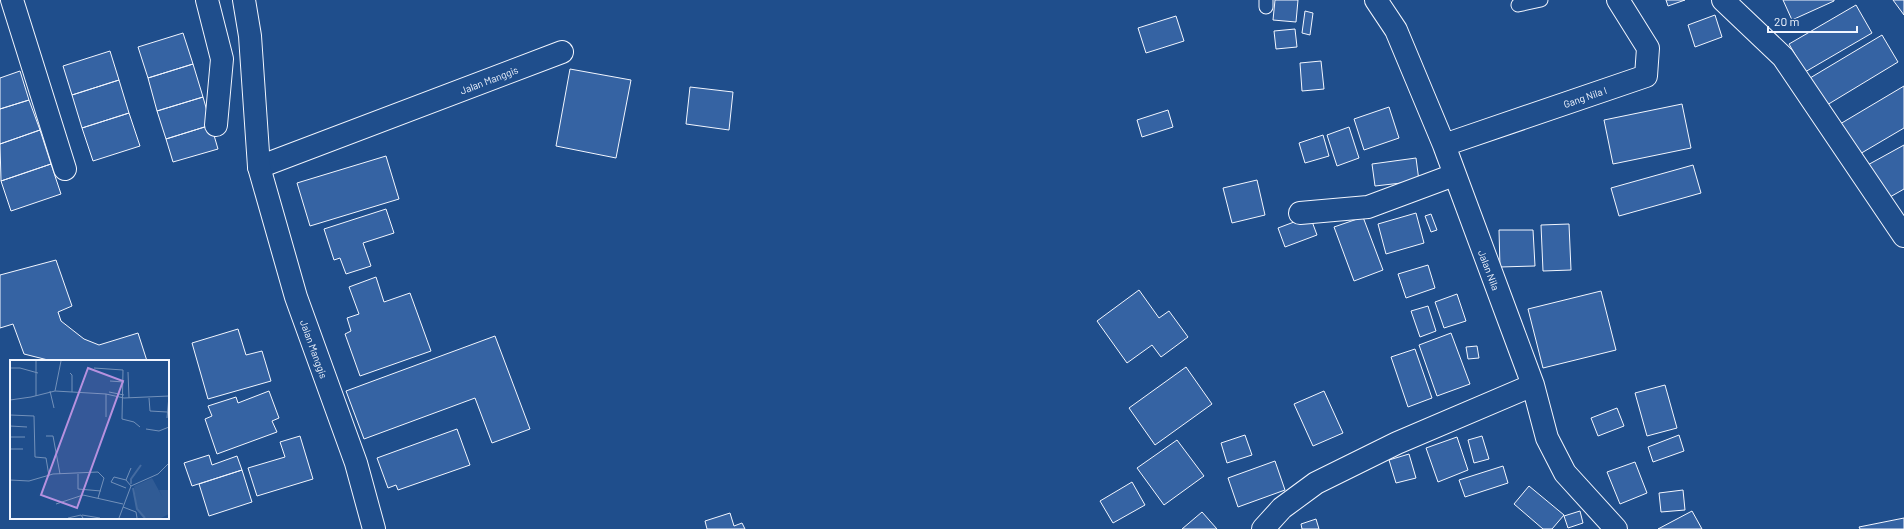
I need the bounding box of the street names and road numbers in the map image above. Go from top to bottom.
street label: Jalan Manggis [458,63,520,97]
street label: Gang Nila I [1562,84,1608,110]
street label: Jalan Nila [1476,248,1502,292]
street label: Jalan Manggis [298,318,330,380]

